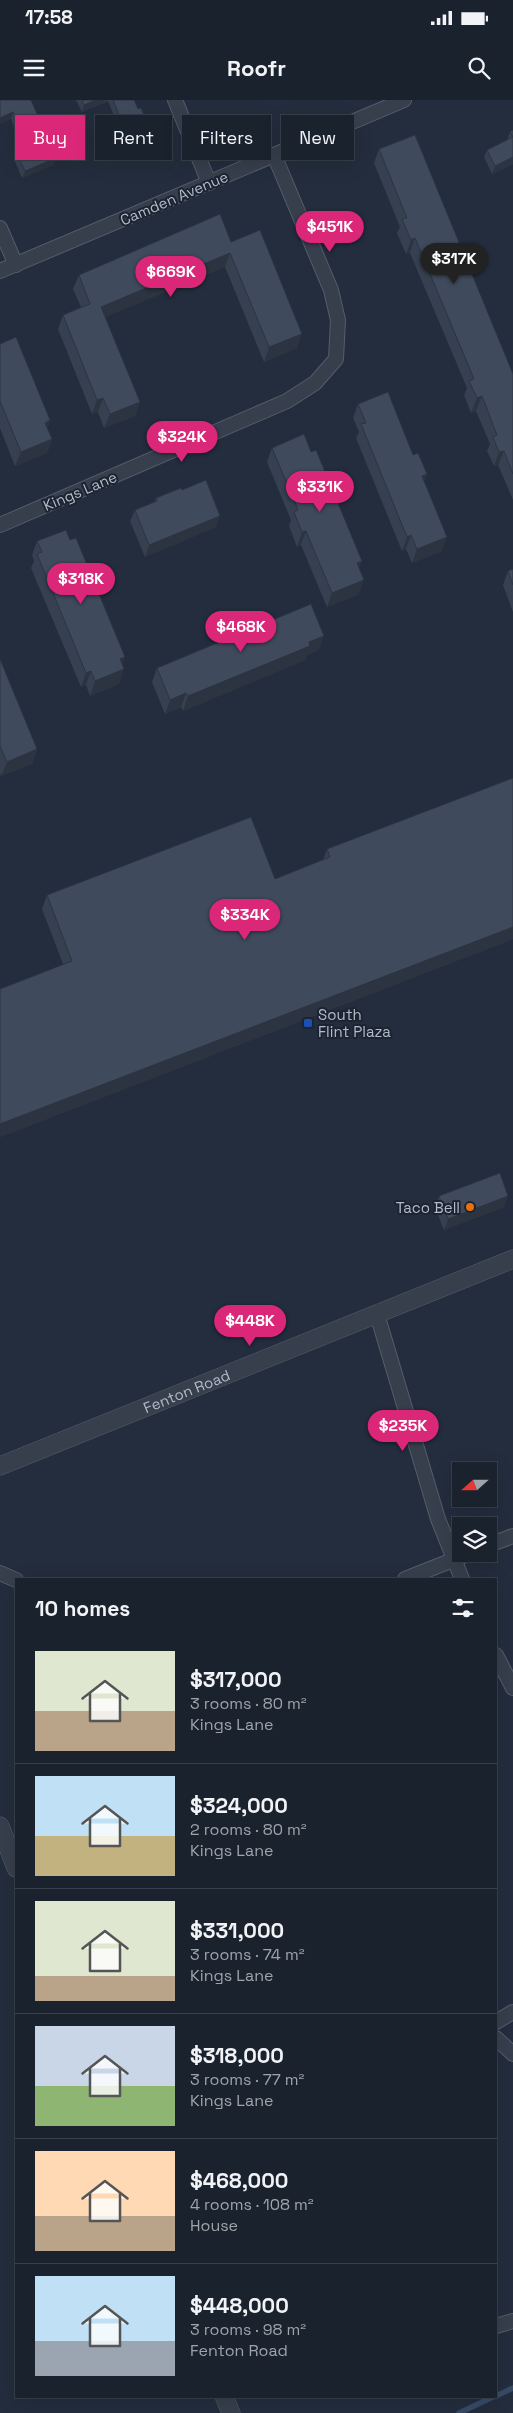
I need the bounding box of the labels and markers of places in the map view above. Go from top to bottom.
pin: $451K [295,210,365,253]
pin: $317K [419,242,489,285]
pin: $669K [136,256,206,298]
pin: $324K [147,420,217,463]
pin: $331K [285,470,355,513]
pin: $318K [46,562,116,605]
pin: $468K [206,610,276,653]
pin: $334K [210,898,280,941]
place label: South Flint Plaza [318,1005,391,1041]
marker: South Flint Plaza [302,1017,314,1029]
place label: Taco Bell [396,1198,460,1217]
marker: Taco Bell [464,1201,476,1213]
pin: $448K [215,1304,285,1347]
pin: $235K [368,1410,438,1452]

